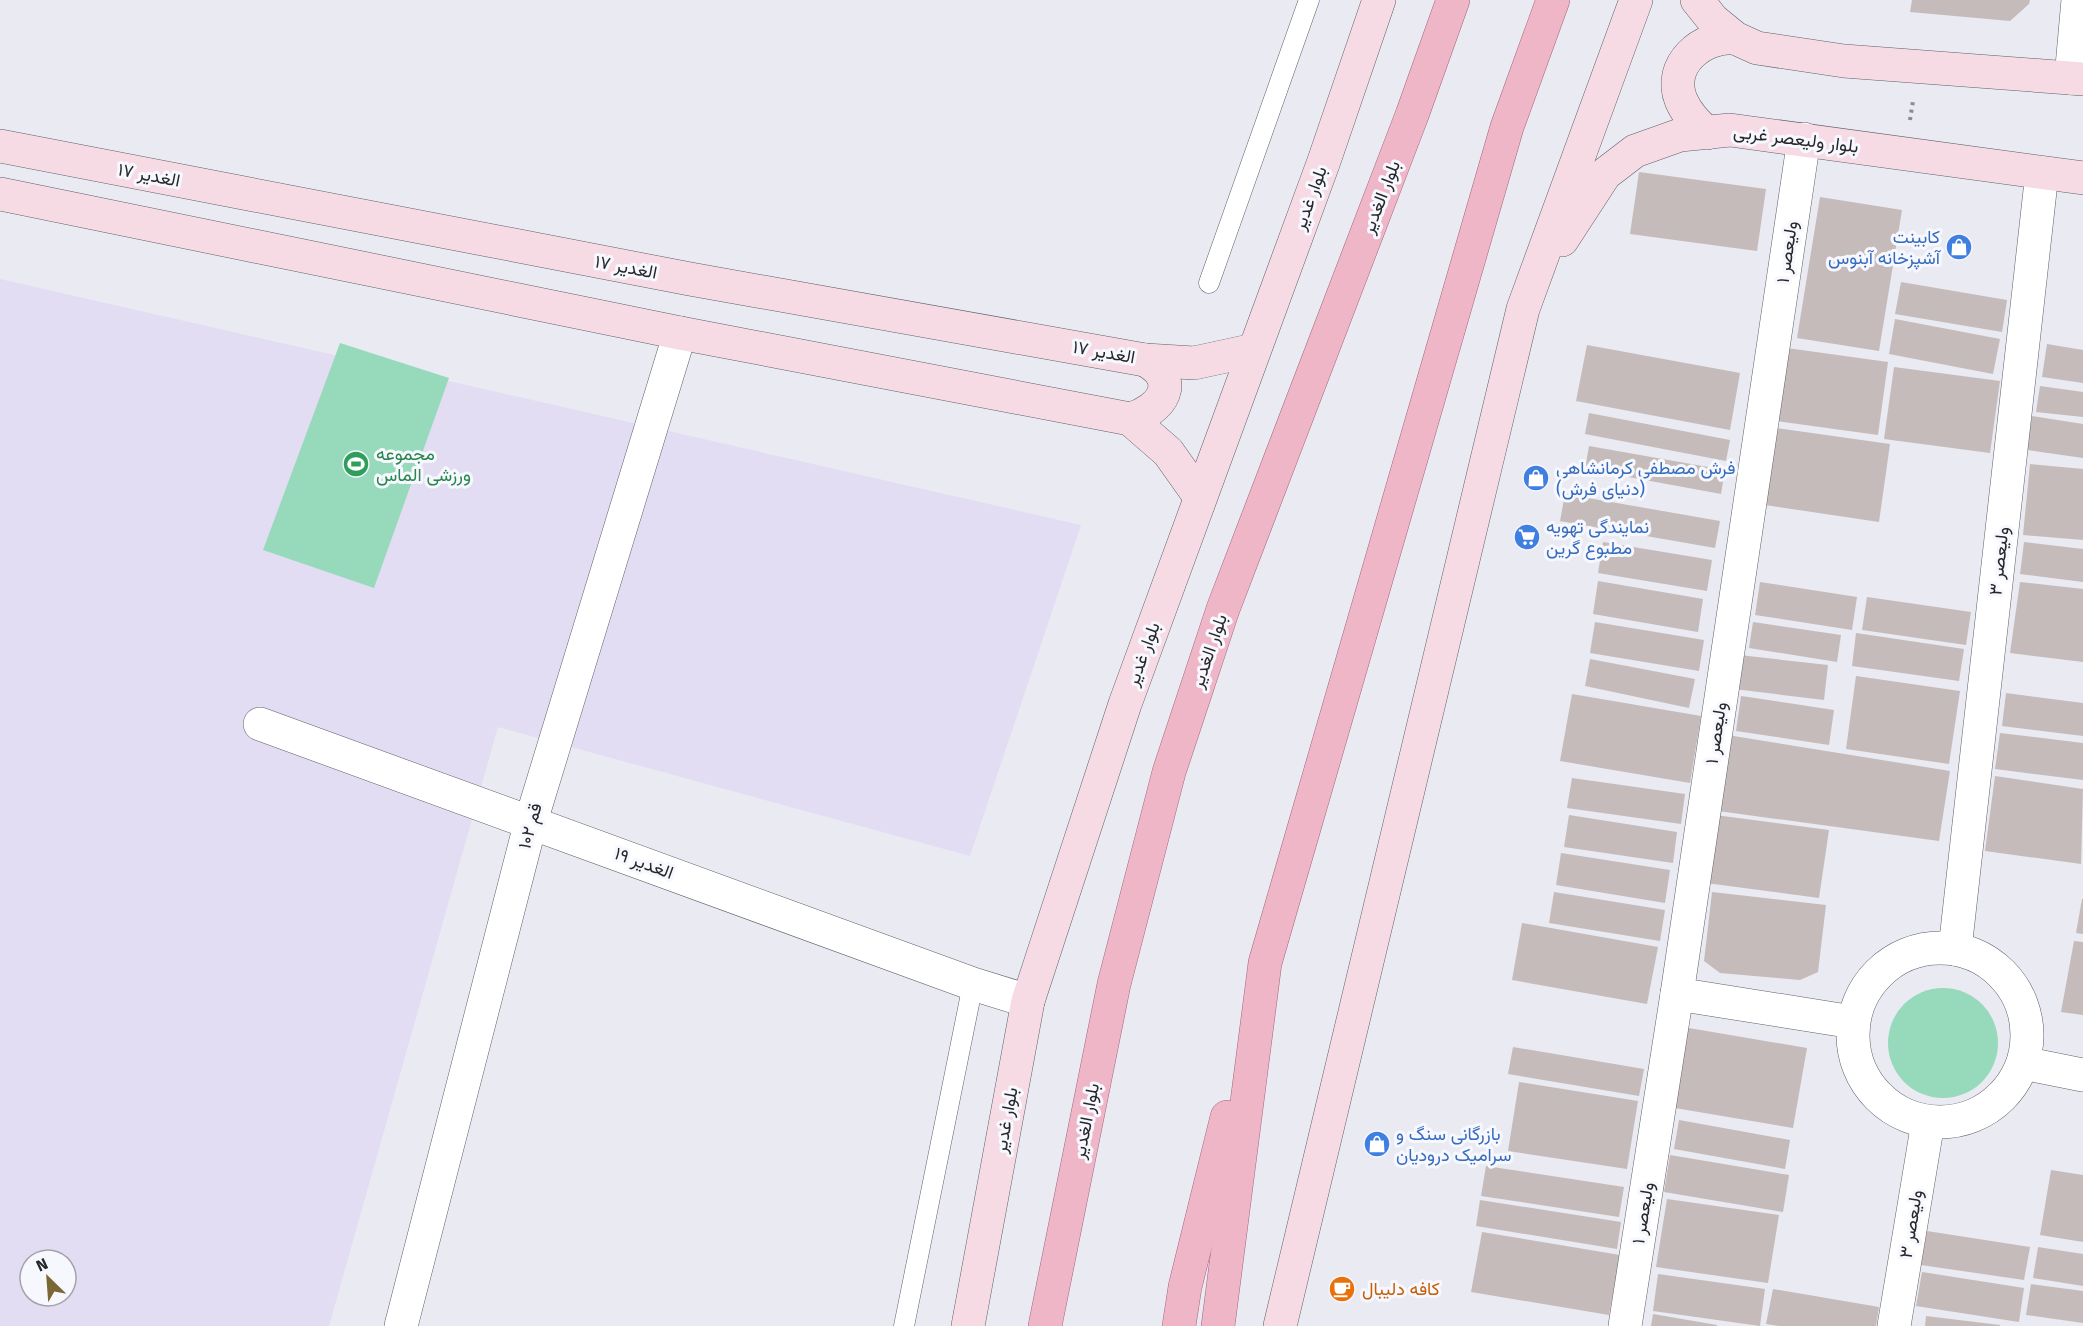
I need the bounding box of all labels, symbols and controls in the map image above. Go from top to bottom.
street label: بلوار ولیعصر غربی [1732,120,1860,158]
street label: بلوار الغدیر [1357,157,1405,238]
street label: الغدیر ۱۷ [116,158,182,192]
street label: بلوار غدیر [1288,163,1332,234]
street label: ولیعصر ۱ [1772,220,1802,284]
place label: کابینت آشپزخانه آبنوس [1828,226,1942,270]
shop icon: کابینت آشپزخانه آبنوس [1944,232,1974,262]
street label: الغدیر ۱۷ [593,250,659,284]
street label: الغدیر ۱۷ [1071,336,1137,368]
place label: مجموعه ورزشی الماس [376,443,471,486]
sports icon: مجموعه ورزشی الماس [341,449,371,479]
place label: فرش مصطفی کرمانشاهی (دنیای فرش) [1556,457,1736,500]
shop icon: فرش مصطفی کرمانشاهی (دنیای فرش) [1521,463,1551,493]
place label: نمایندگی تهویه مطبوع گرین [1546,516,1649,560]
supermarket icon: نمایندگی تهویه مطبوع گرین [1512,522,1542,552]
street label: ولیعصر ۳ [1984,526,2014,596]
street label: بلوار الغدیر [1186,611,1232,692]
street label: بلوار غدیر [1121,619,1165,690]
street label: ولیعصر ۱ [1701,701,1731,765]
street label: قم ۱۰۲ [513,801,548,852]
street label: الغدیر ۱۹ [612,842,676,884]
street label: بلوار الغدیر [1068,1081,1104,1162]
street label: بلوار غدیر [989,1085,1023,1156]
place label: بازرگانی سنگ و سرامیک درودیان [1396,1123,1512,1166]
shop icon: بازرگانی سنگ و سرامیک درودیان [1362,1129,1392,1159]
street label: ولیعصر ۱ [1627,1180,1659,1246]
street label: ولیعصر ۳ [1895,1188,1927,1260]
north arrow [18,1248,78,1308]
text: N [33,1254,51,1276]
cafe icon: کافه دلیبال [1327,1274,1357,1304]
place label: کافه دلیبال [1362,1278,1440,1300]

